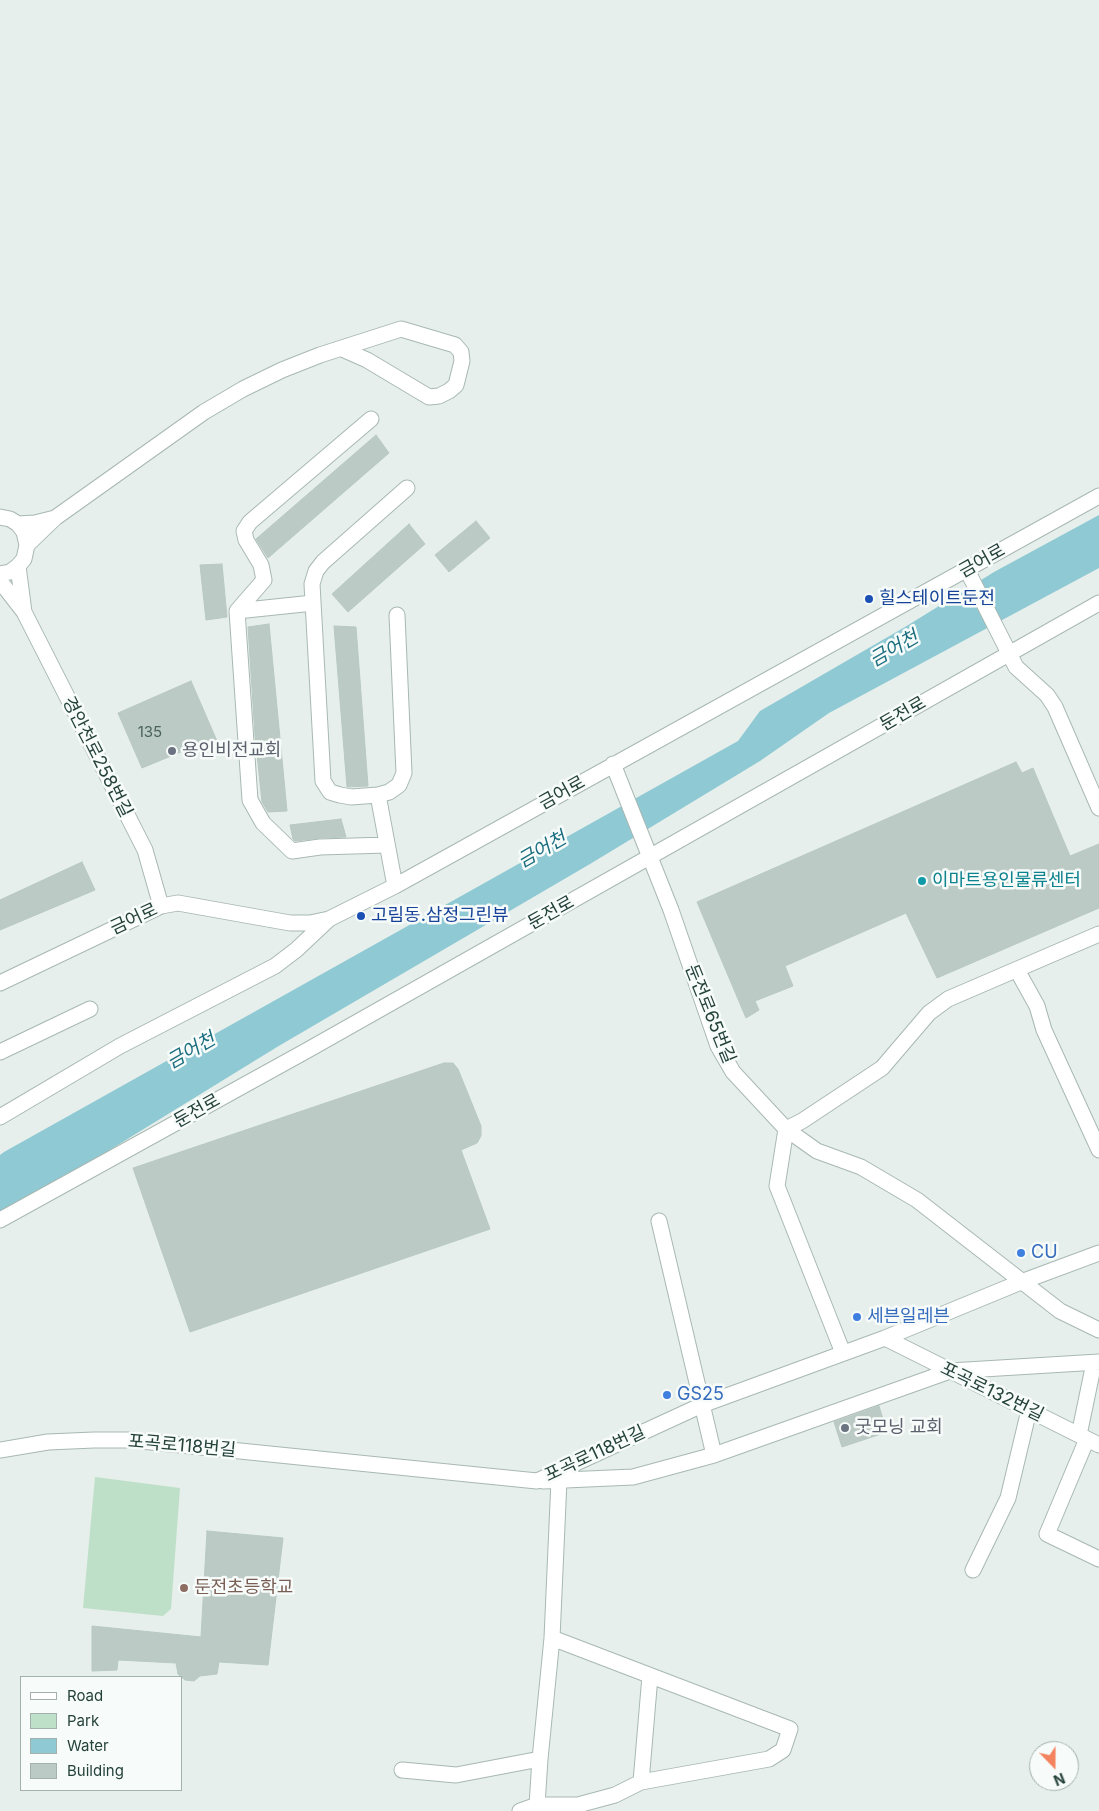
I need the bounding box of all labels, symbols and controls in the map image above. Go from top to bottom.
street label: 금어로 [955,540,1009,582]
place label: 힐스테이트둔전 [879,588,995,610]
marker: 힐스테이트둔전 [863,593,875,605]
water label: 금어천 [866,626,922,672]
street label: 둔전로 [876,692,930,736]
street label: 경안천로258번길 [57,693,137,821]
house number: 135 [138,723,162,741]
place label: 용인비전교회 [182,740,281,762]
marker: 용인비전교회 [166,745,178,757]
street label: 금어로 [535,772,589,814]
water label: 금어천 [514,827,570,873]
place label: 이마트용인물류센터 [932,870,1081,892]
marker: 이마트용인물류센터 [916,875,928,887]
street label: 둔전로 [524,892,578,934]
street label: 금어로 [107,899,161,939]
place label: 고림동.삼정그린뷰 [371,905,509,927]
marker: 고림동.삼정그린뷰 [355,910,367,922]
street label: 둔전로65번길 [680,961,740,1067]
water label: 금어천 [163,1028,219,1074]
street label: 둔전로 [170,1090,224,1132]
place label: CU [1031,1242,1058,1264]
marker: CU [1015,1247,1027,1259]
place label: 세븐일레븐 [867,1306,950,1328]
marker: 세븐일레븐 [851,1311,863,1323]
street label: 포곡로132번길 [937,1358,1047,1426]
place label: GS25 [677,1384,724,1406]
marker: GS25 [661,1389,673,1401]
place label: 굿모닝 교회 [855,1417,943,1439]
street label: 포곡로118번길 [541,1421,649,1487]
marker: 굿모닝 교회 [839,1422,851,1434]
street label: 포곡로118번길 [127,1431,237,1461]
place label: 둔전초등학교 [194,1577,293,1599]
marker: 둔전초등학교 [178,1582,190,1594]
legend [20,1676,182,1791]
text: Road [67,1686,103,1705]
text: Park [67,1711,99,1730]
text: Water [67,1736,109,1755]
north arrow [1029,1741,1079,1791]
text: Building [67,1761,124,1780]
text: N [1051,1770,1068,1789]

